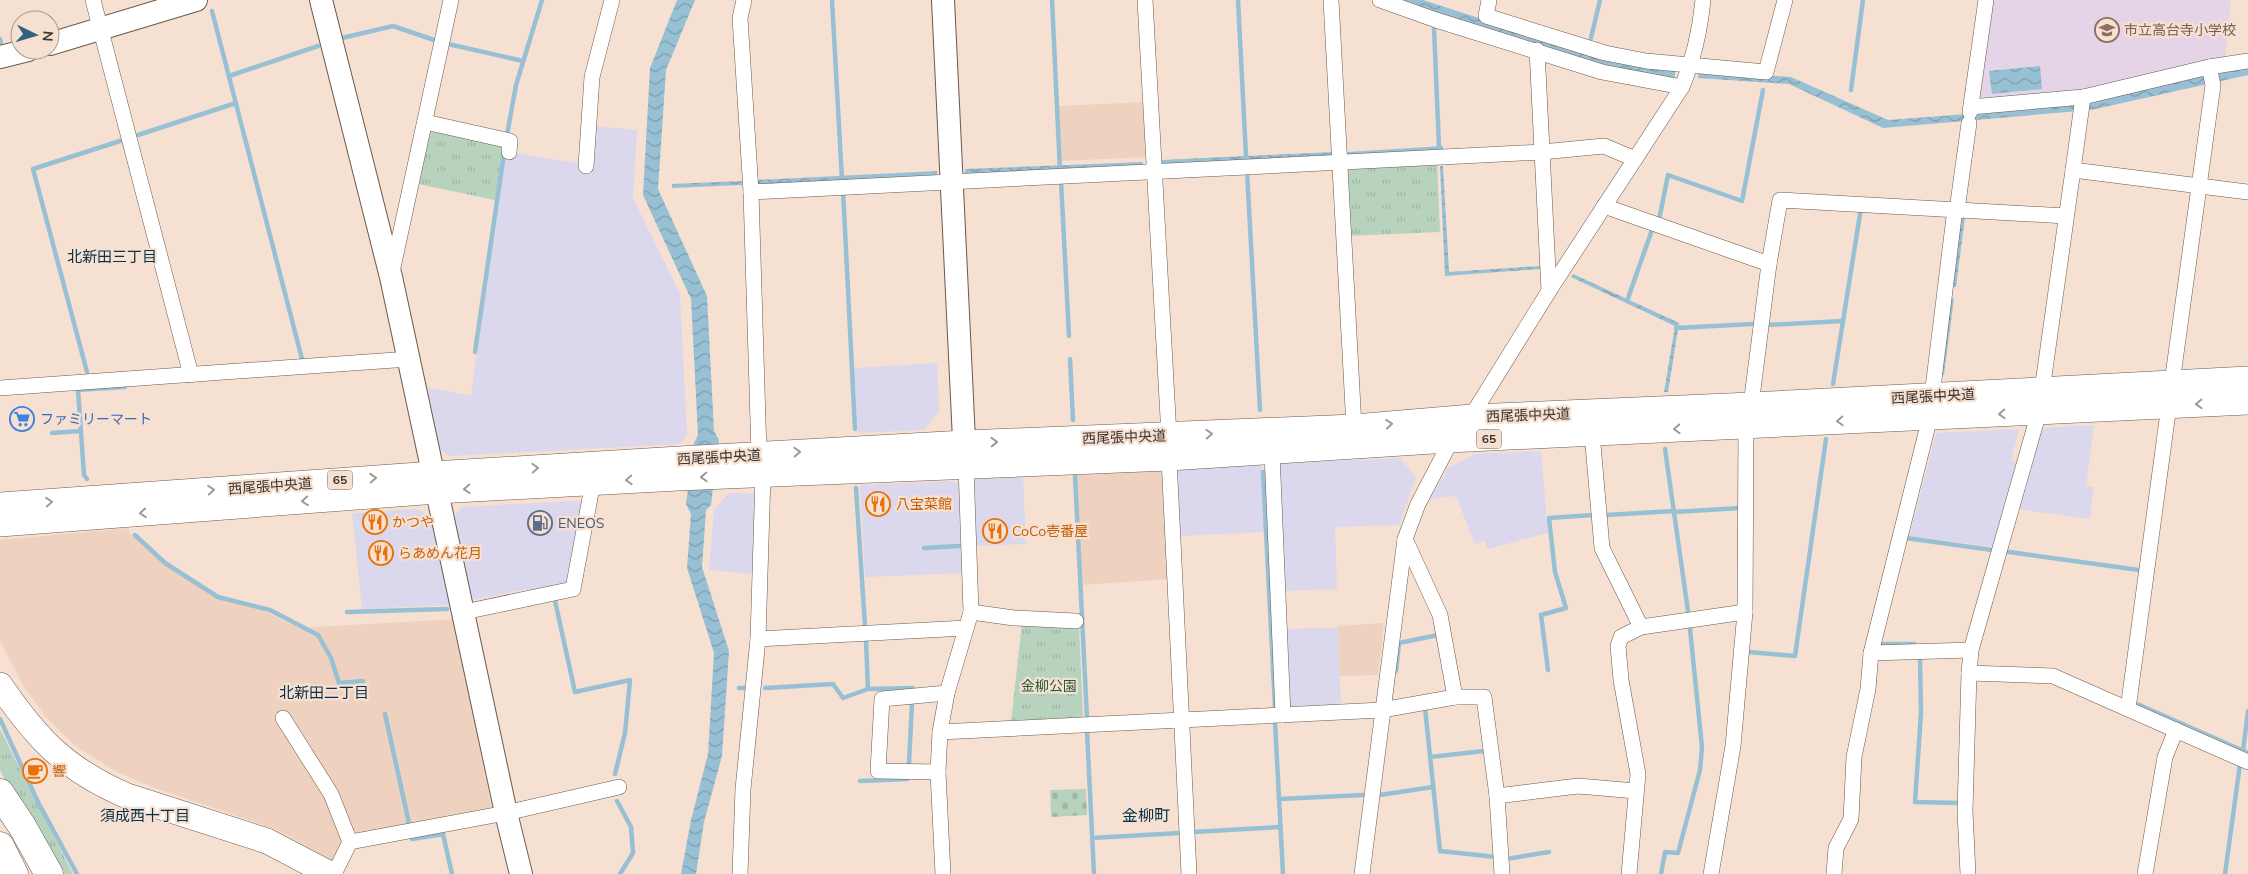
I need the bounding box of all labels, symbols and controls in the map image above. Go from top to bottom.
north arrow [10,10,60,60]
school or university icon: 市立高台寺小学校 [2094,17,2120,43]
place label: 市立高台寺小学校 [2124,21,2236,39]
text: N [39,30,57,42]
district label: 北新田三丁目 [67,247,157,266]
street label: 西尾張中央道 [1891,385,1975,407]
one-way arrow [2195,399,2203,409]
street label: 西尾張中央道 [1486,405,1570,425]
supermarket icon: ファミリーマート [9,406,35,432]
one-way arrow [1998,408,2006,419]
place label: ファミリーマート [40,410,152,428]
one-way arrow [1835,416,1843,427]
one-way arrow [1385,419,1393,430]
one-way arrow [1673,424,1681,435]
street label: 西尾張中央道 [1082,427,1166,447]
one-way arrow [1206,429,1213,439]
road number: 65 [1476,429,1502,448]
one-way arrow [990,437,998,447]
street label: 西尾張中央道 [677,446,761,468]
one-way arrow [793,447,801,458]
one-way arrow [531,462,539,473]
road number: 65 [328,470,352,490]
one-way arrow [699,472,707,482]
one-way arrow [369,473,377,484]
street label: 西尾張中央道 [227,474,313,498]
one-way arrow [625,475,633,486]
one-way arrow [463,484,471,495]
one-way arrow [207,485,215,496]
restaurant icon: 八宝菜館 [865,491,891,517]
one-way arrow [301,495,309,506]
place label: 八宝菜館 [896,495,952,513]
one-way arrow [45,496,53,507]
one-way arrow [139,507,147,518]
restaurant icon: かつや [362,509,388,535]
fuel station icon: ENEOS [527,510,553,536]
place label: かつや [392,513,434,531]
place label: ENEOS [558,514,605,532]
restaurant icon: CoCo壱番屋 [982,518,1008,544]
place label: CoCo壱番屋 [1012,522,1088,540]
restaurant icon: らあめん花月 [368,540,394,566]
place label: らあめん花月 [398,544,482,562]
park label: 金柳公園 [1021,677,1077,695]
district label: 北新田二丁目 [279,683,369,702]
cafe icon: 響 [22,758,48,784]
place label: 響 [52,762,66,780]
district label: 金柳町 [1122,805,1170,825]
district label: 須成西十丁目 [100,806,190,825]

